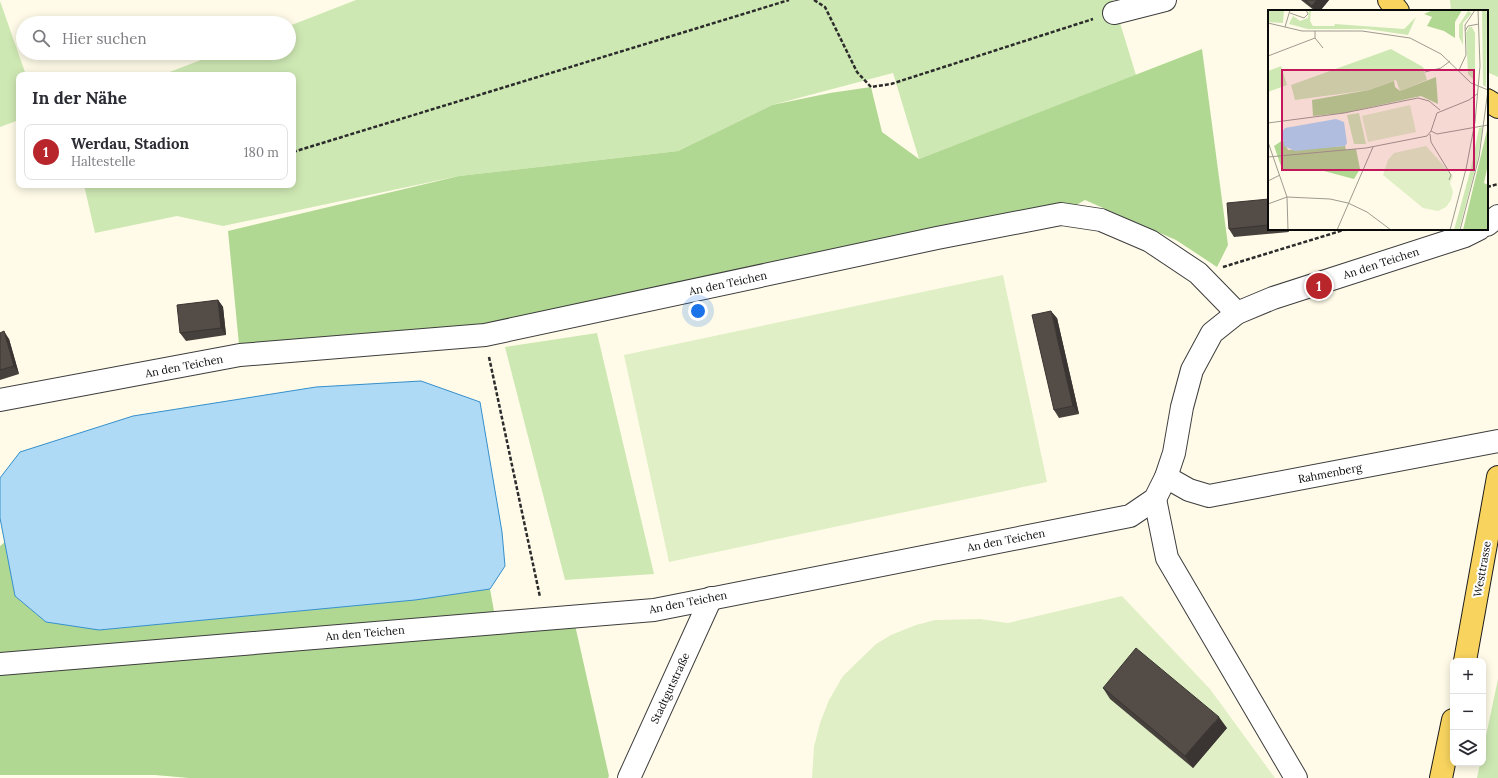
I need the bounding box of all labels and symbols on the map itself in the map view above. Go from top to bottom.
inset map [1268,10,1488,230]
street label: An den Teichen [1340,244,1421,282]
street label: An den Teichen [687,268,769,298]
pin: 1 [1306,271,1332,301]
your location [688,301,708,321]
street label: An den Teichen [143,352,225,381]
street label: Rahmenberg [1297,460,1364,486]
street label: An den Teichen [965,526,1047,555]
street label: Westtrasse [1470,540,1494,598]
street label: An den Teichen [647,588,729,617]
street label: An den Teichen [324,623,405,644]
street label: Stadtgutstraße [647,650,693,726]

